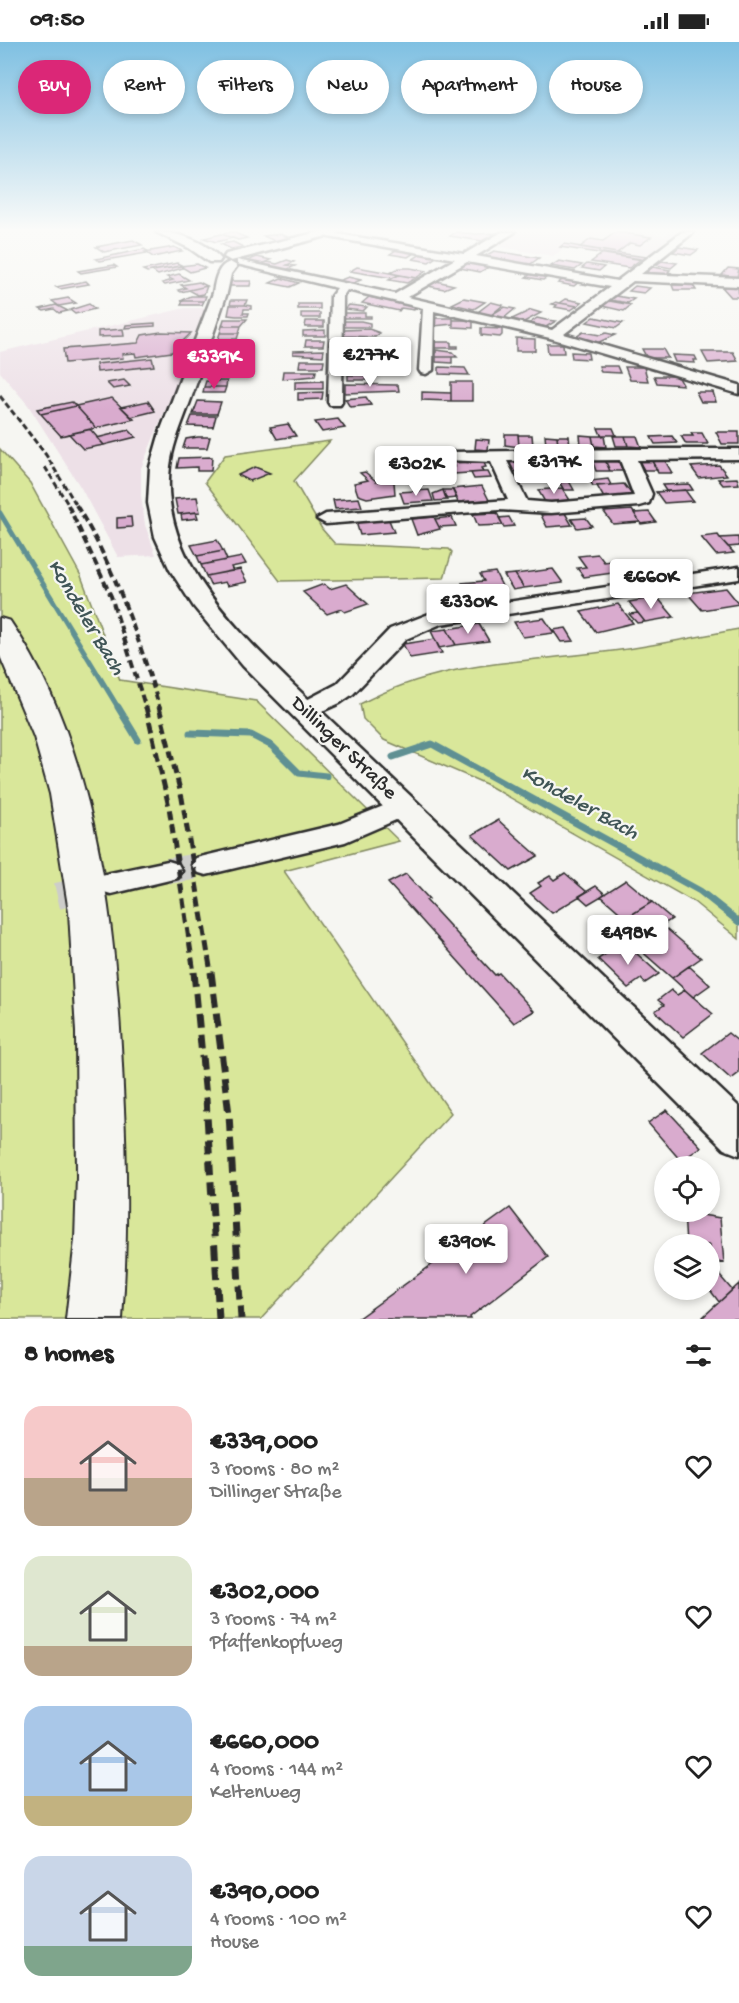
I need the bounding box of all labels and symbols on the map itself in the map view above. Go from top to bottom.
pin: €277K [328,337,412,388]
pin: €339K [172,339,256,390]
pin: €317K [512,444,596,495]
pin: €302K [374,446,458,497]
water label: Kondeler Bach [40,556,130,681]
pin: €660K [609,559,693,610]
pin: €330K [426,584,510,635]
street label: Dillinger Straße [283,691,402,807]
water label: Kondeler Bach [516,761,642,847]
pin: €498K [586,915,670,966]
pin: €390K [424,1224,508,1275]

